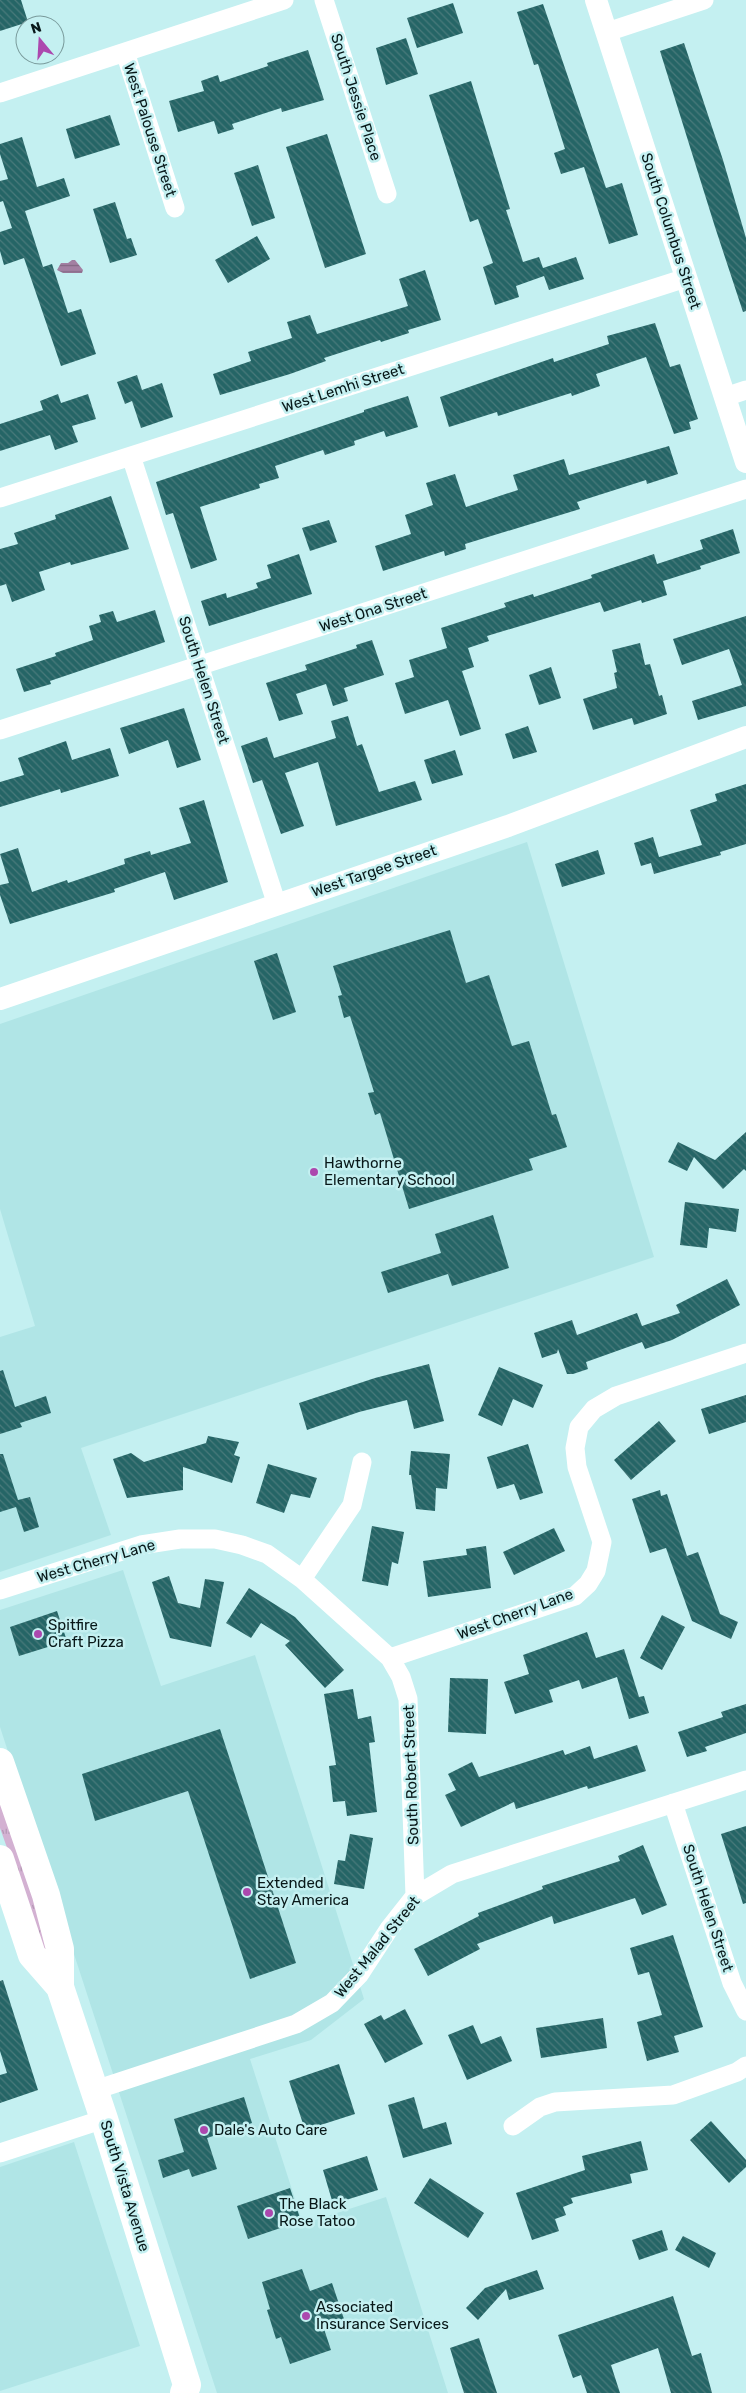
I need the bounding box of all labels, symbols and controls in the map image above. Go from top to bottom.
north arrow [15,15,65,65]
text: N [29,18,44,38]
street label: South Jessie Place [327,31,385,163]
street label: West Palouse Street [120,61,180,199]
street label: South Columbus Street [637,151,705,311]
street label: West Lemhi Street [280,360,406,416]
street label: West Ona Street [317,584,429,636]
street label: South Helen Street [175,614,233,746]
street label: West Targee Street [309,841,439,901]
place label: Hawthorne Elementary School [324,1154,455,1189]
marker: Hawthorne Elementary School [308,1166,320,1178]
street label: West Cherry Lane [35,1536,157,1586]
street label: West Cherry Lane [455,1585,575,1643]
place label: Spitfire Craft Pizza [48,1616,124,1651]
marker: Spitfire Craft Pizza [32,1628,44,1640]
street label: South Robert Street [400,1705,422,1845]
street label: South Helen Street [679,1842,737,1974]
place label: Extended Stay America [257,1874,349,1909]
marker: Extended Stay America [241,1886,253,1898]
street label: West Malad Street [331,1893,424,2001]
street label: South Vista Avenue [96,2118,154,2254]
place label: Dale's Auto Care [214,2121,327,2139]
marker: Dale's Auto Care [198,2124,210,2136]
place label: The Black Rose Tatoo [279,2195,355,2230]
marker: The Black Rose Tatoo [263,2207,275,2219]
place label: Associated Insurance Services [316,2298,449,2333]
marker: Associated Insurance Services [300,2310,312,2322]

